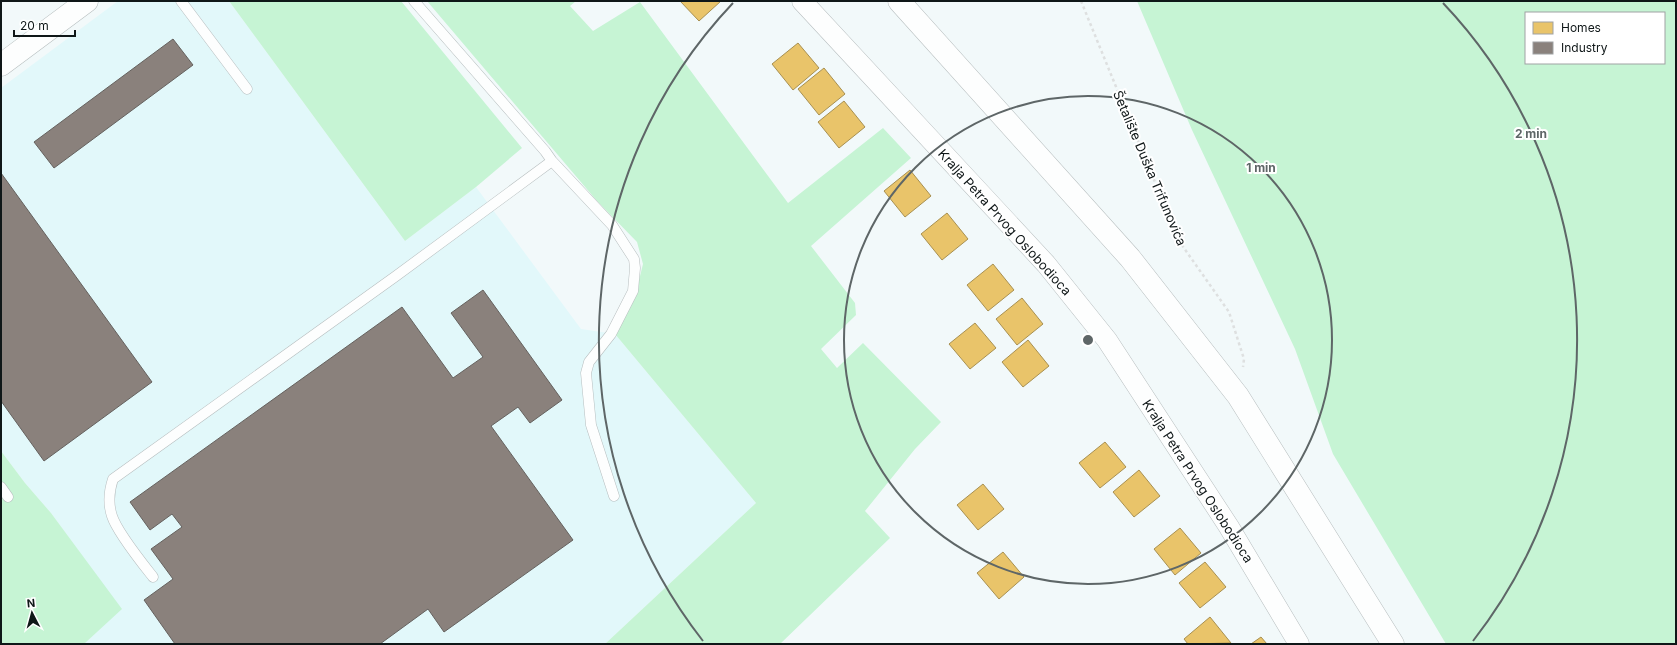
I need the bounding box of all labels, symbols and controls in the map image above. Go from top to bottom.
scale bar [14,12,75,38]
legend [1525,12,1665,64]
text: 20 m [20,18,49,33]
text: Homes [1561,20,1601,35]
text: Industry [1561,40,1608,55]
street label: Šetalište Duška Trifunovića [1110,88,1190,248]
text: 2 min [1515,126,1547,141]
street label: Kralja Petra Prvog Oslobodioca [935,146,1075,298]
text: 1 min [1246,160,1276,175]
centre of rings [1081,333,1095,347]
street label: Kralja Petra Prvog Oslobodioca [1139,396,1257,566]
north arrow [12,593,52,633]
text: N [26,596,36,610]

